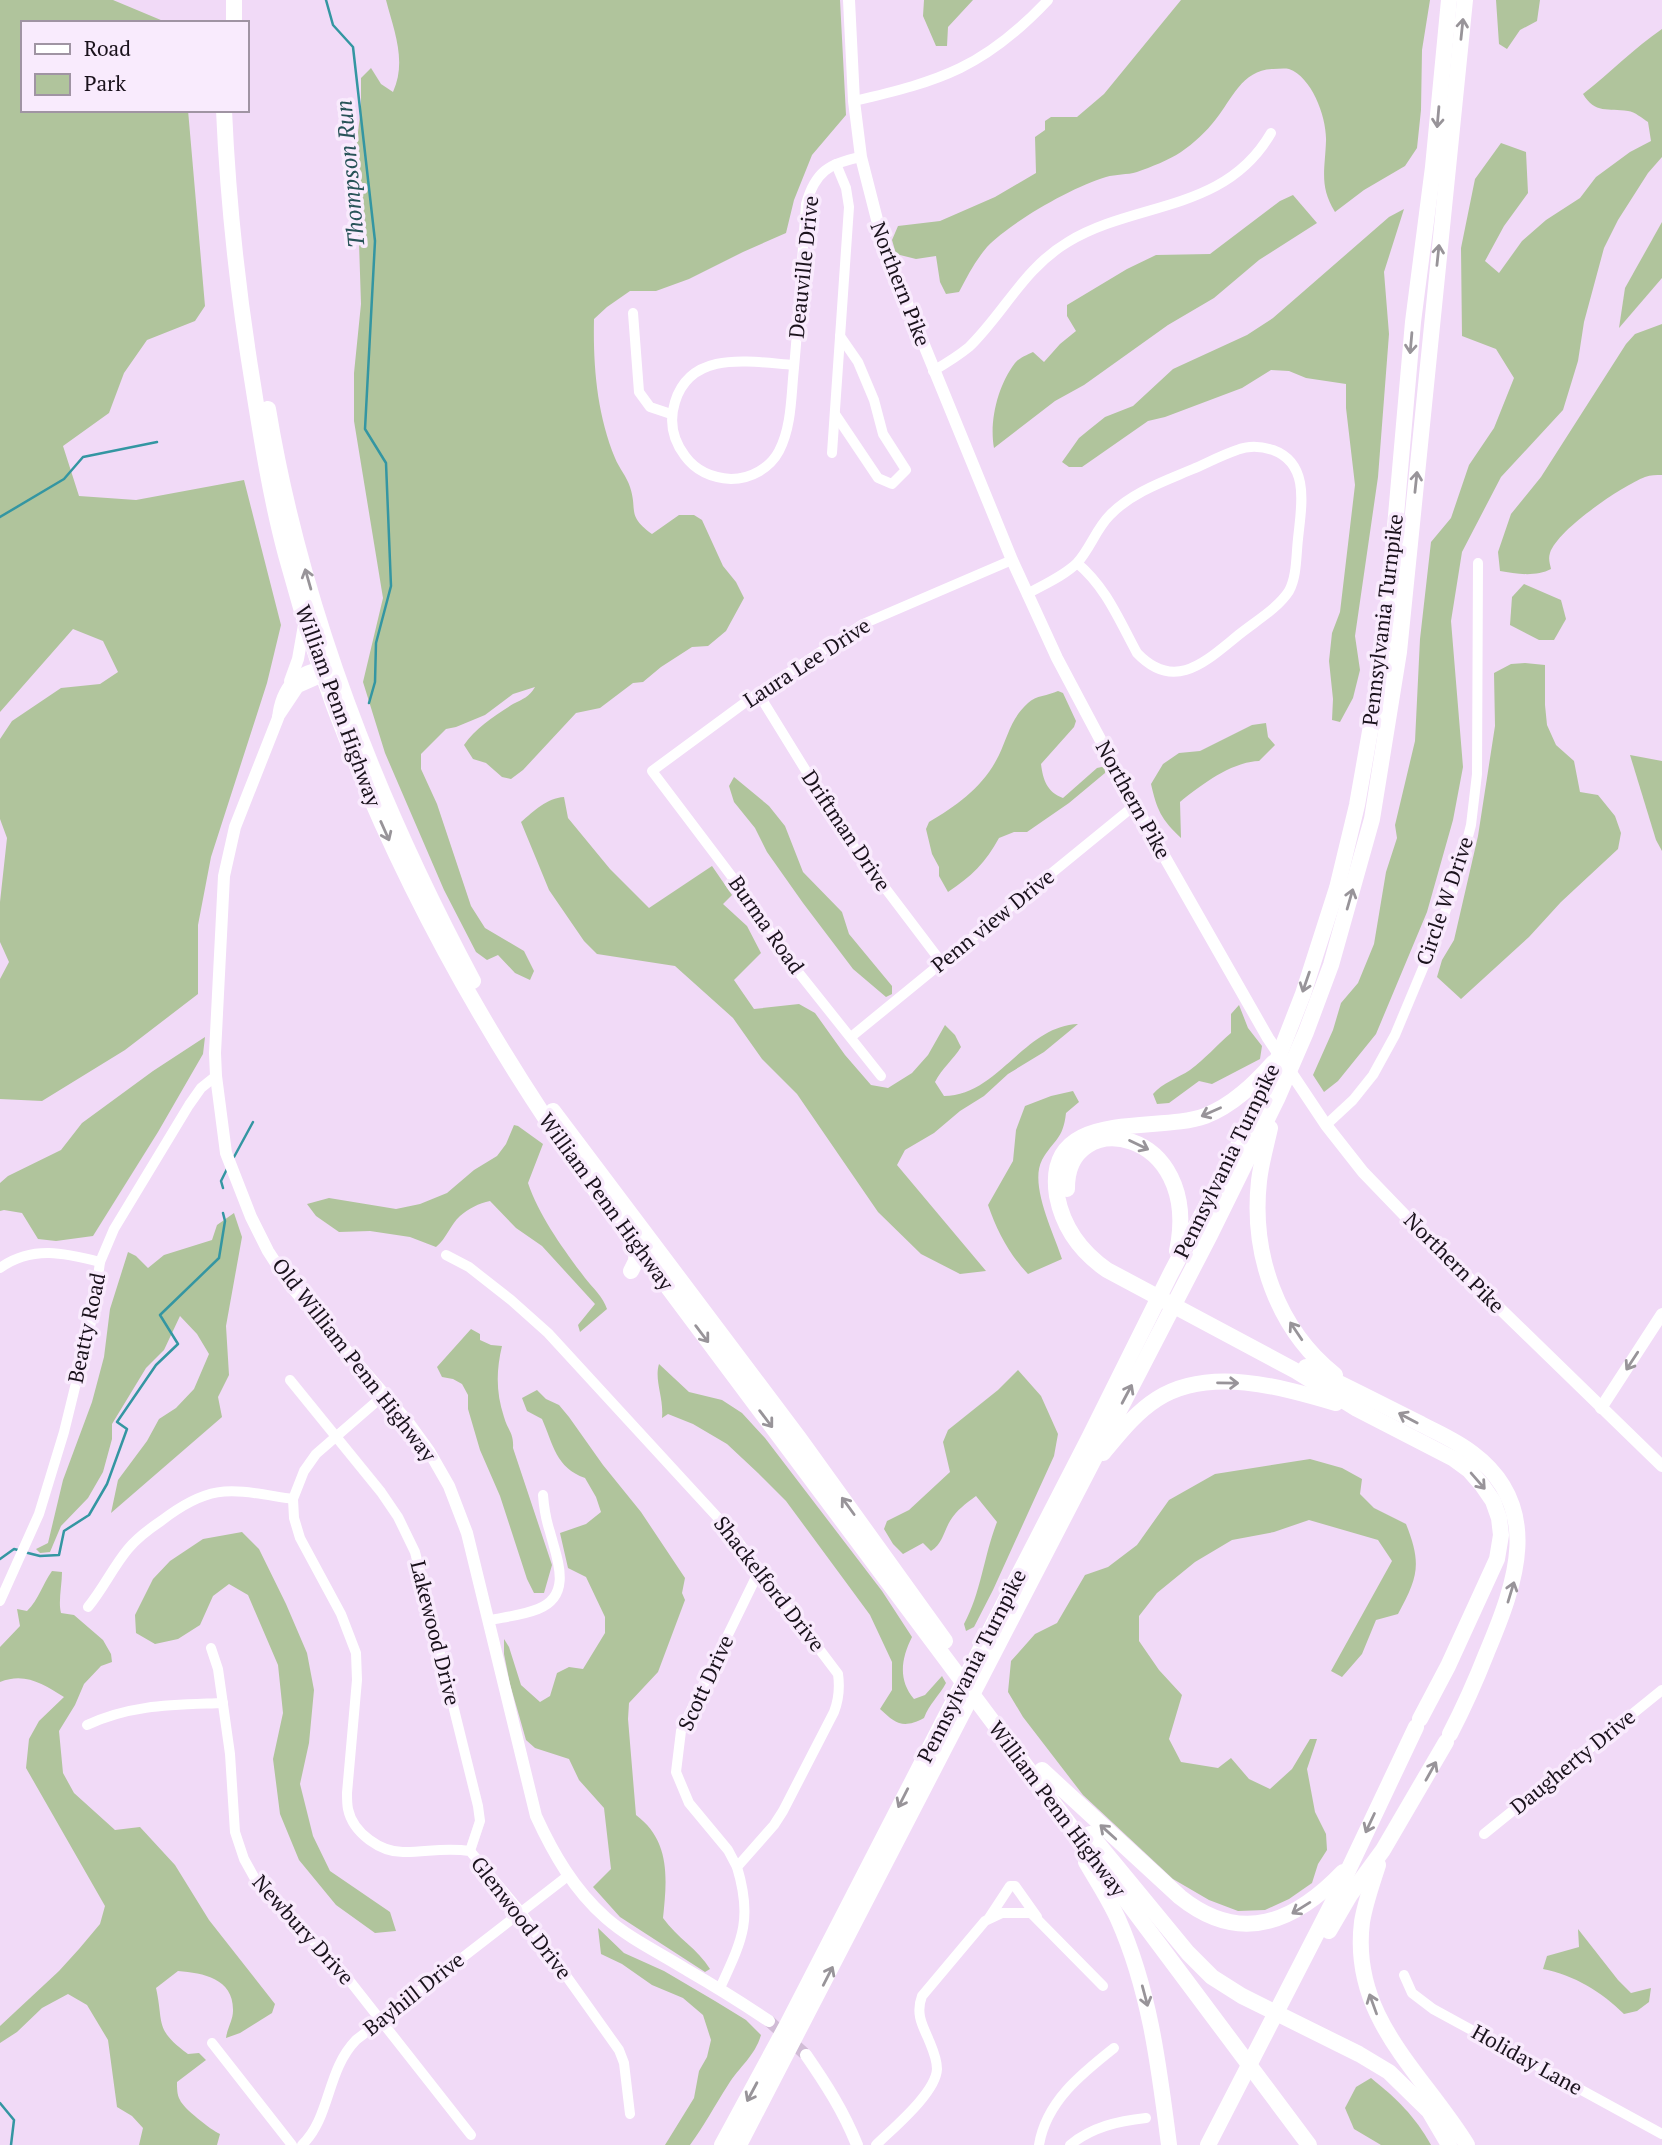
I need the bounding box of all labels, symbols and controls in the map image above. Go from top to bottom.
one-way arrow [1455,18,1468,41]
legend [21,21,248,112]
text: Road [84,34,131,62]
text: Park [84,69,126,97]
water label: Thompson Run [328,99,371,249]
one-way arrow [1431,105,1444,128]
street label: Deauville Drive [782,194,824,340]
street label: Northern Pike [864,217,938,350]
one-way arrow [1432,245,1445,267]
one-way arrow [1404,331,1417,353]
one-way arrow [1409,471,1422,494]
street label: Pennsylvania Turnpike [1355,512,1409,728]
one-way arrow [300,568,313,590]
street label: William Penn Highway [289,601,389,811]
street label: Laura Lee Drive [738,611,875,714]
street label: Northern Pike [1090,735,1178,864]
street label: Driftman Drive [796,764,898,896]
one-way arrow [379,819,392,841]
street label: Circle W Drive [1409,833,1479,969]
street label: Penn view Drive [925,862,1060,978]
street label: Burma Road [723,870,811,979]
one-way arrow [1345,889,1358,911]
one-way arrow [1299,971,1312,993]
street label: Pennsylvania Turnpike [1167,1058,1285,1263]
one-way arrow [1201,1106,1222,1119]
street label: William Penn Highway [533,1107,681,1296]
one-way arrow [1128,1139,1149,1153]
street label: Northern Pike [1398,1206,1511,1319]
street label: Old William Penn Highway [266,1252,443,1467]
street label: Beatty Road [61,1270,111,1386]
one-way arrow [1289,1322,1303,1341]
one-way arrow [695,1324,710,1343]
one-way arrow [1624,1351,1639,1370]
one-way arrow [1217,1377,1240,1390]
one-way arrow [1120,1384,1134,1405]
one-way arrow [758,1409,773,1428]
one-way arrow [1398,1411,1419,1424]
one-way arrow [1470,1472,1486,1490]
one-way arrow [841,1497,855,1516]
street label: Shackelford Drive [708,1510,832,1657]
street label: Lakewood Drive [404,1557,468,1708]
street label: Pennsylvania Turnpike [910,1564,1032,1767]
one-way arrow [1505,1581,1518,1603]
street label: Scott Drive [671,1630,740,1735]
street label: Daugherty Drive [1504,1702,1641,1820]
street label: William Penn Highway [983,1715,1133,1902]
one-way arrow [1424,1761,1438,1781]
one-way arrow [896,1788,910,1808]
one-way arrow [1362,1812,1376,1833]
one-way arrow [1099,1824,1117,1840]
street label: Glenwood Drive [465,1850,579,1985]
street label: Newbury Drive [247,1868,361,1990]
one-way arrow [1292,1900,1311,1915]
street label: Bayhill Drive [357,1945,470,2041]
one-way arrow [821,1966,835,1987]
one-way arrow [1139,1985,1152,2007]
one-way arrow [1366,1993,1378,2015]
street label: Holiday Lane [1467,2017,1588,2101]
one-way arrow [744,2081,758,2102]

